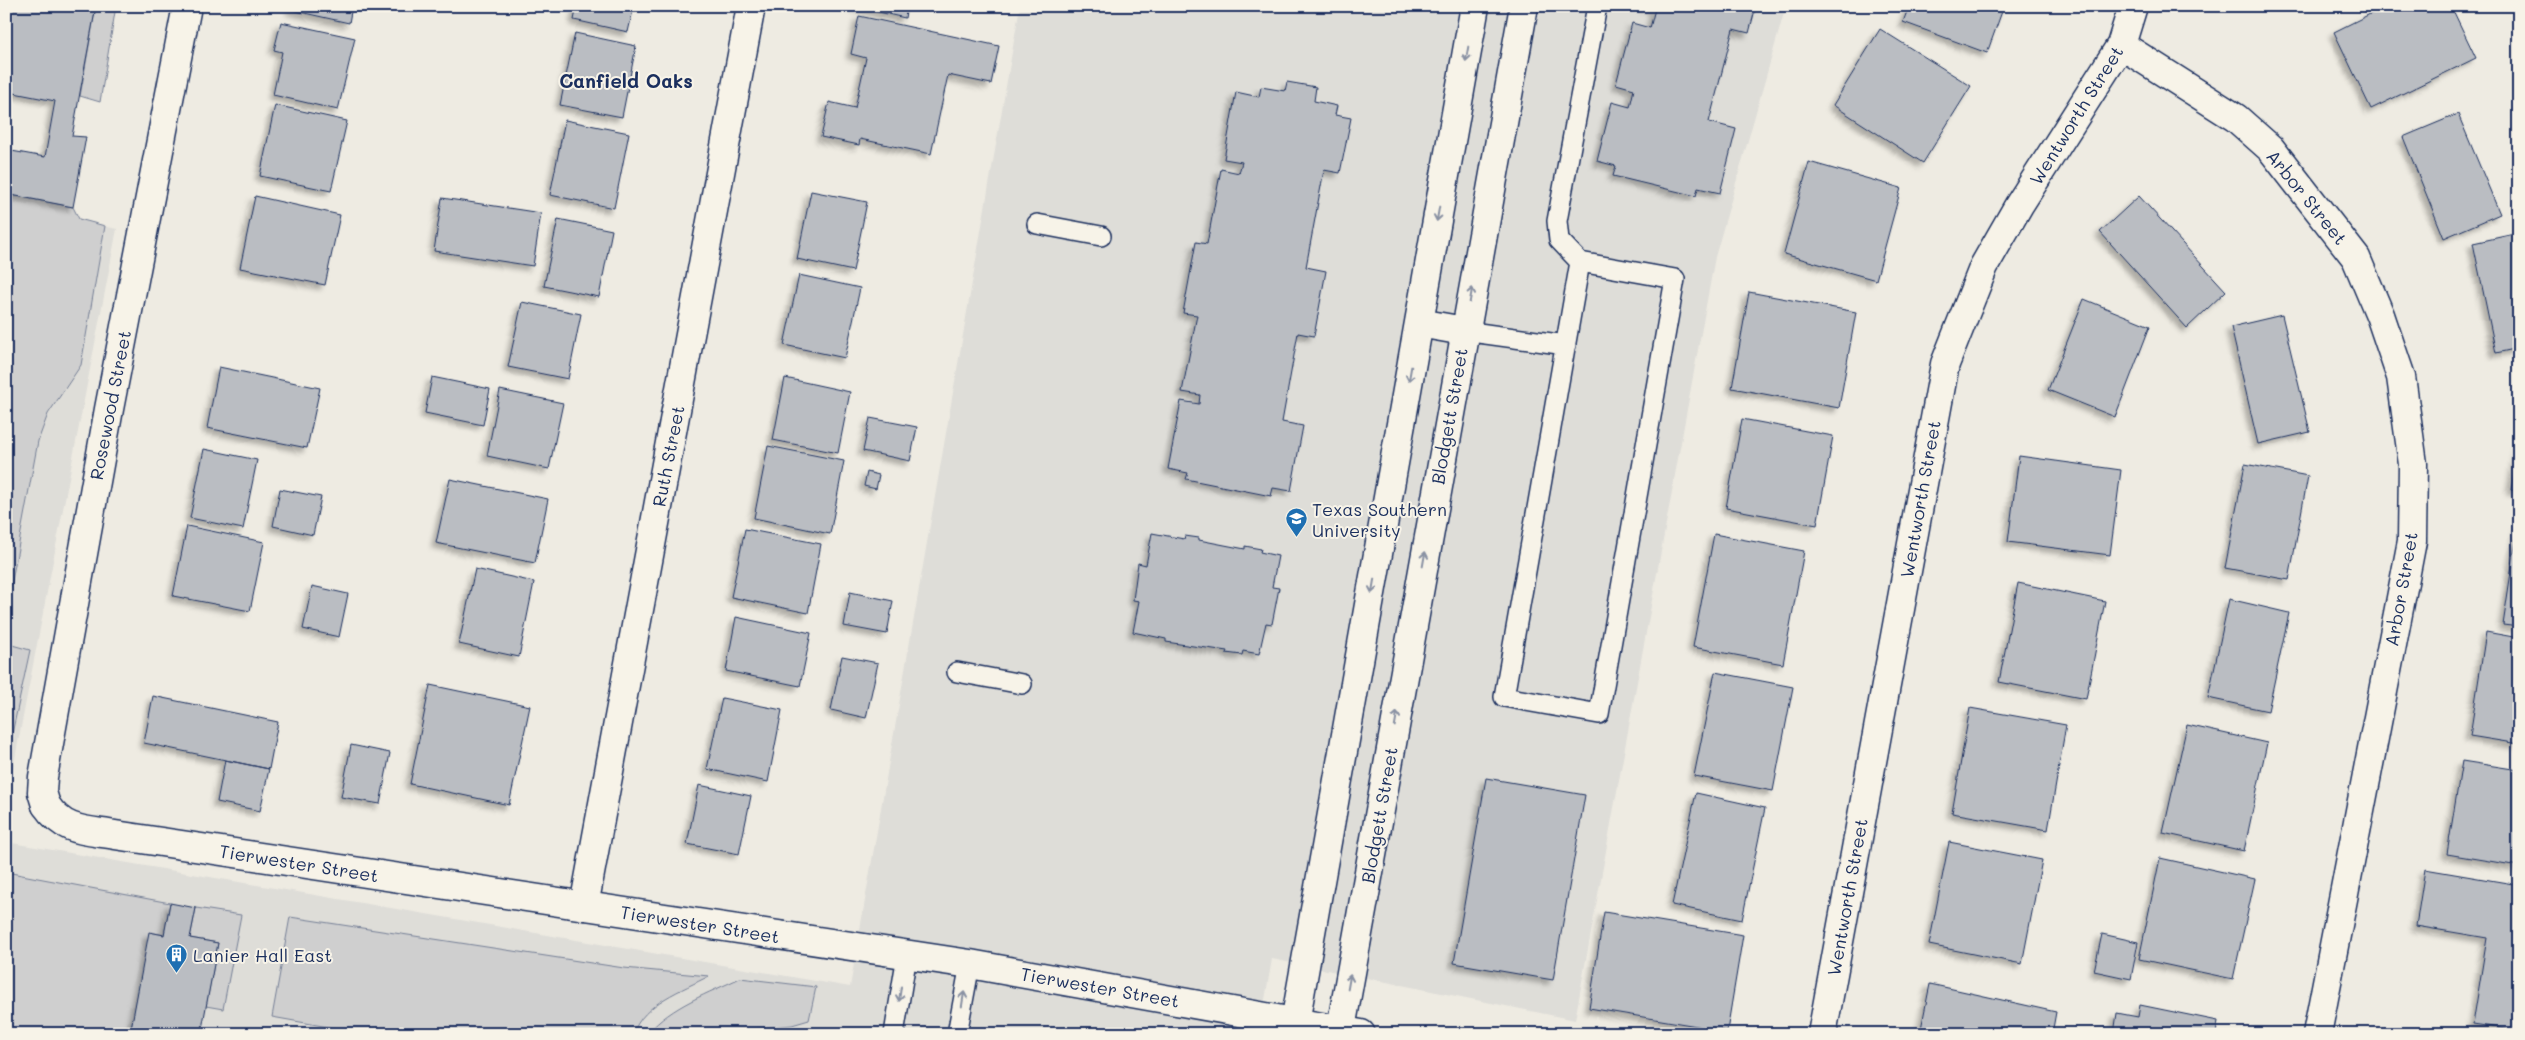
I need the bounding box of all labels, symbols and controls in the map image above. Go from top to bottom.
street label: Wentworth Street [2024,41,2128,189]
one-way arrow [1461,46,1471,62]
district label: Canfield Oaks [559,68,693,93]
street label: Arbor Street [2261,144,2353,250]
one-way arrow [1433,206,1443,222]
one-way arrow [1466,288,1476,304]
street label: Rosewood Street [84,328,136,482]
street label: Blodgett Street [1425,346,1473,486]
one-way arrow [1405,366,1415,382]
street label: Ruth Street [646,403,690,509]
street label: Wentworth Street [1894,418,1946,580]
place label: Texas Southern University [1312,497,1447,542]
school or university icon: Texas Southern University [1284,507,1308,538]
street label: Arbor Street [2379,530,2423,648]
one-way arrow [1420,551,1429,567]
one-way arrow [1367,578,1377,594]
one-way arrow [1391,711,1401,727]
street label: Blodgett Street [1355,745,1403,885]
street label: Wentworth Street [1821,816,1873,978]
street label: Tierwester Street [218,839,380,887]
street label: Tierwester Street [619,900,781,948]
building icon: Lanier Hall East [165,943,189,974]
place label: Lanier Hall East [193,943,332,967]
street label: Tierwester Street [1019,961,1181,1013]
one-way arrow [1345,975,1355,991]
one-way arrow [895,986,905,1002]
one-way arrow [959,991,969,1007]

